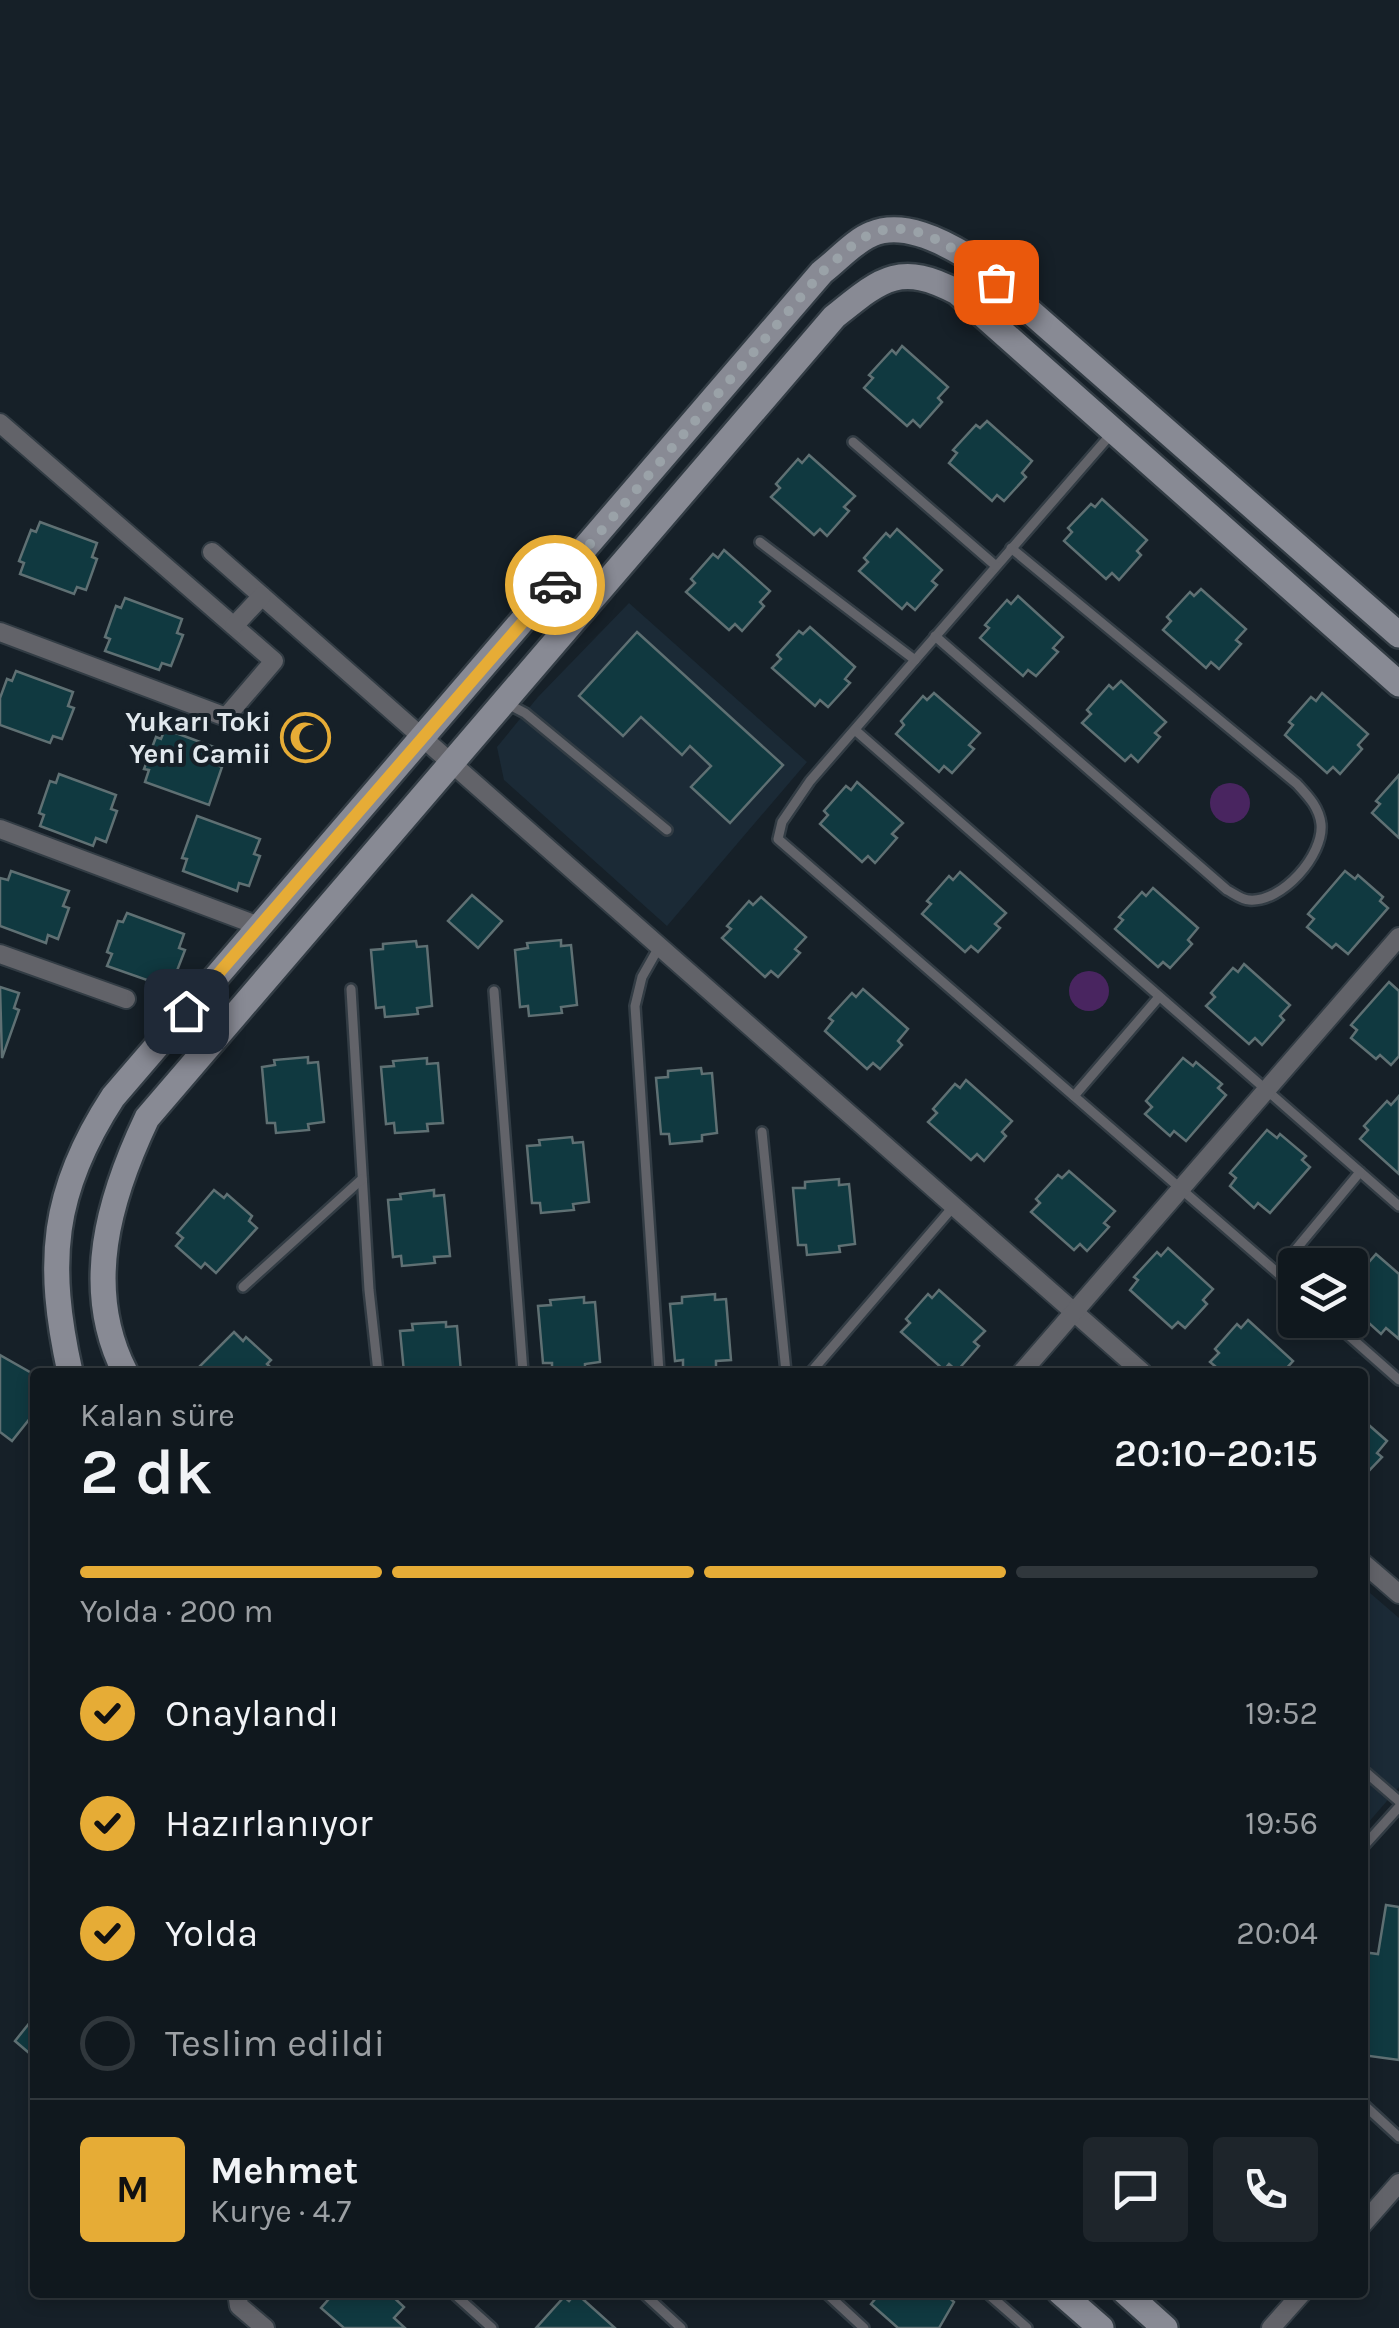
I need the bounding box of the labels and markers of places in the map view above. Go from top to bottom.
pin [954,240,1039,325]
place label: Yukarı Toki Yeni Camii [125,705,271,770]
mosque icon: Yukarı Toki Yeni Camii [280,711,332,763]
pin [144,969,229,1054]

